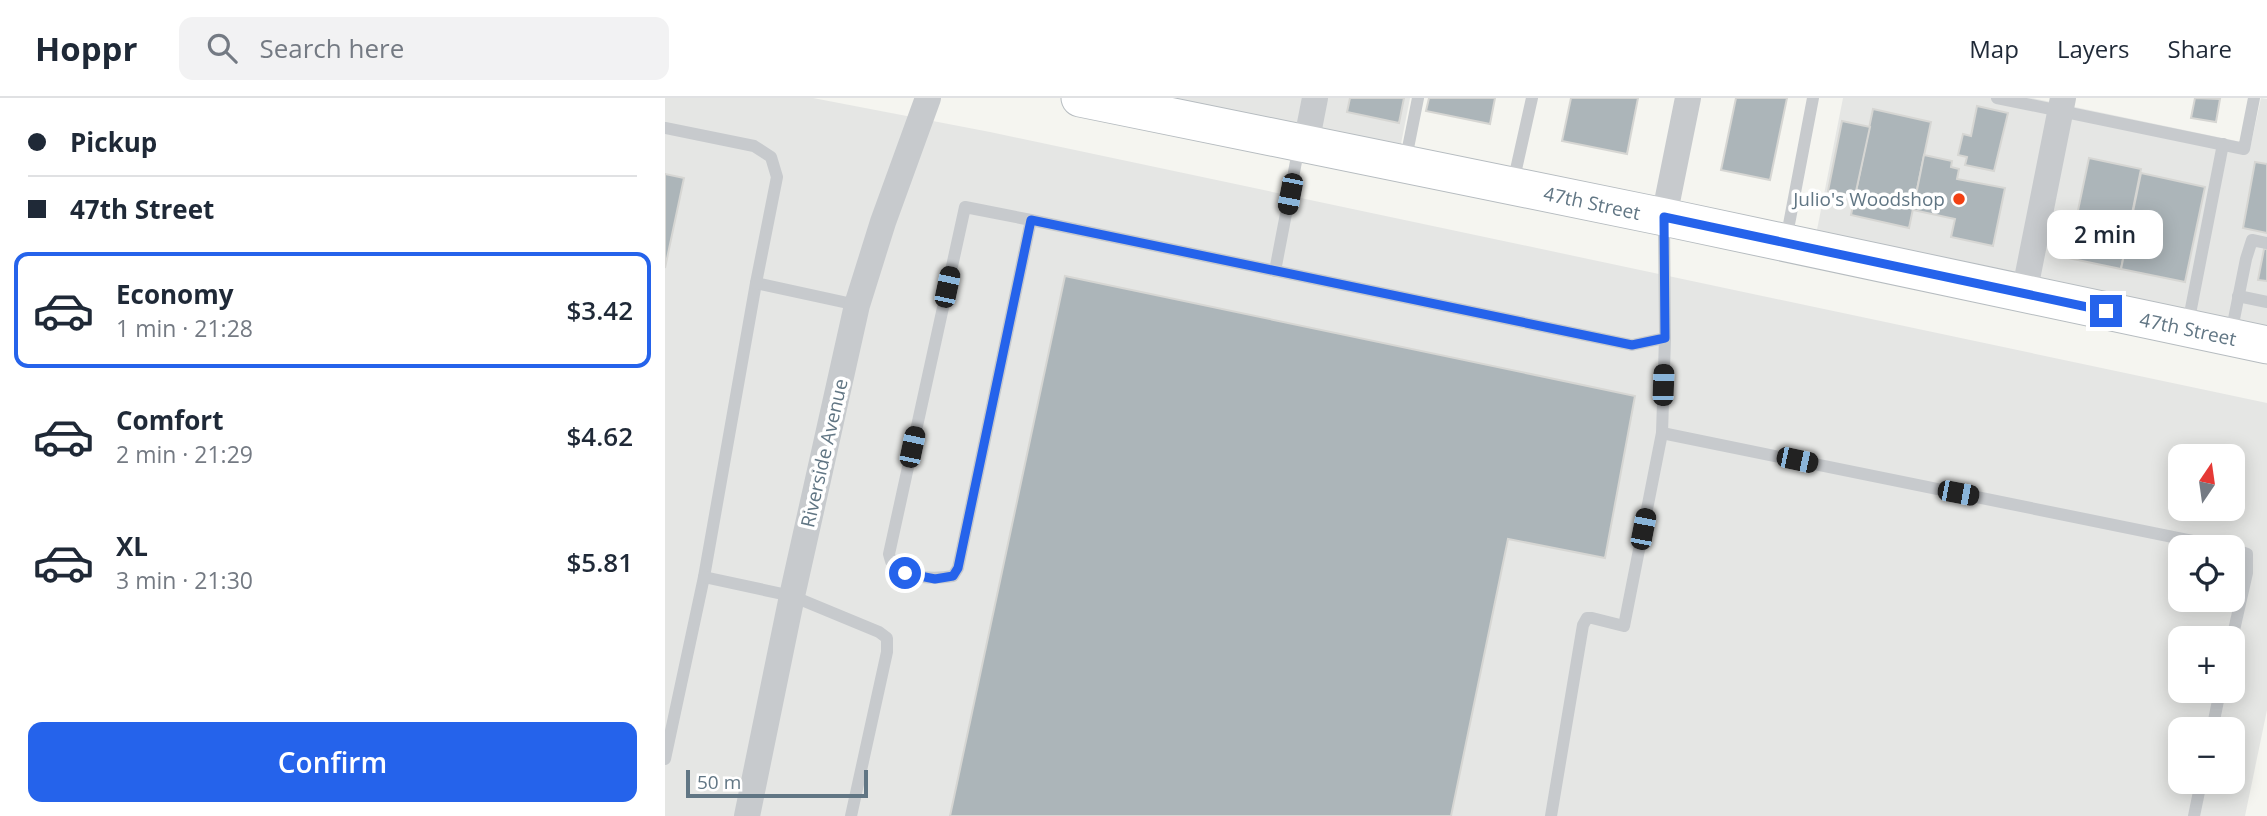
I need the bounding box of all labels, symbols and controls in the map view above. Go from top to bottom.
search box [179,17,669,80]
text: Hoppr [35,26,137,71]
icon: search [203,29,241,67]
text: Search here [259,30,404,66]
text: Map [1969,32,2019,65]
text: Layers [2057,32,2130,65]
text: Share [2168,32,2232,65]
text: Pickup [70,124,157,160]
car [1276,171,1305,217]
street label: 47th Street [1541,180,1643,226]
place label: Julio's Woodshop [1791,186,1945,212]
text: 47th Street [70,191,214,227]
marker: Julio's Woodshop [1951,191,1967,207]
callout: 2 min [2048,209,2164,258]
text: 2 min [2074,218,2136,250]
car [933,264,962,310]
text: Economy [116,276,234,312]
icon: car [32,279,95,342]
text: $3.42 [566,292,633,328]
route end [2090,295,2122,327]
street label: 47th Street [2137,306,2239,352]
text: 1 min · 21:28 [116,312,253,344]
car [1652,364,1675,406]
street label: Riverside Avenue [794,376,854,530]
text: Comfort [116,402,223,438]
icon: car [32,405,95,468]
text: $4.62 [566,418,633,454]
car [898,424,927,470]
text: 2 min · 21:29 [116,438,253,470]
north arrow [2168,444,2245,522]
map controls [2168,444,2245,794]
car [1775,445,1820,475]
car [1936,479,1981,507]
car [1629,506,1658,552]
text: XL [116,528,148,564]
icon: car [32,531,95,594]
button: locate [2168,535,2245,612]
text: $5.81 [566,544,633,580]
route start [889,557,921,589]
text: 3 min · 21:30 [116,564,253,596]
button: + [2168,626,2245,703]
button: − [2168,717,2245,794]
button: Confirm [28,722,637,802]
scale bar [686,767,868,799]
text: 50 m [697,769,741,795]

